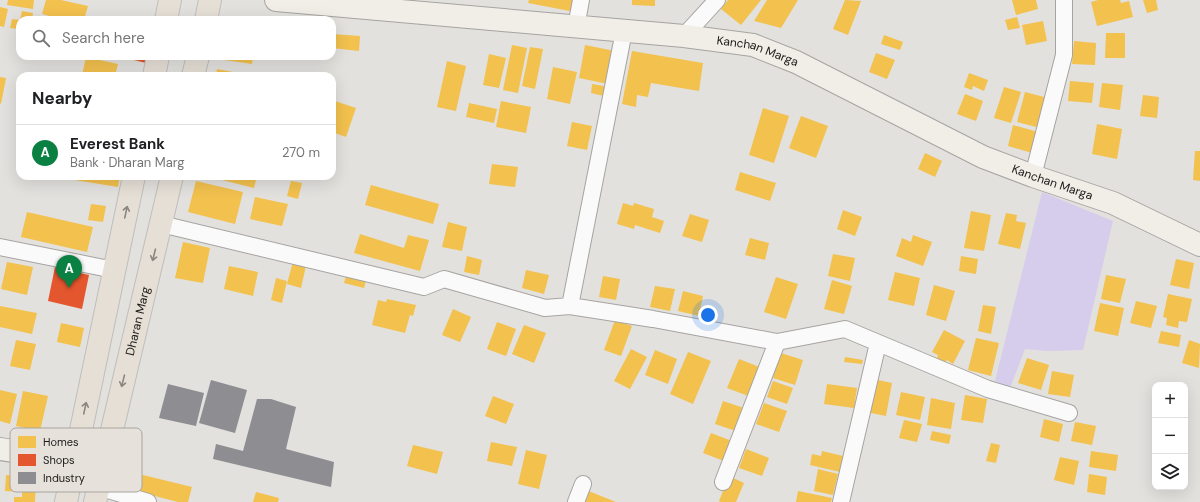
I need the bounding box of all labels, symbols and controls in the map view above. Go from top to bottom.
search box [16,16,336,60]
icon: search [30,27,52,49]
text: Search here [62,28,145,48]
street label: Kanchan Marga [716,32,801,70]
text: Nearby [32,87,92,109]
text: Everest Bank [70,134,165,154]
text: A [40,144,50,161]
text: 270 m [282,144,320,161]
text: Bank · Dharan Marg [70,154,185,171]
street label: Kanchan Marga [1010,161,1095,204]
one-way arrow [122,206,130,219]
one-way arrow [149,248,157,261]
pin: A [56,255,82,288]
street label: Dharan Marg [122,285,154,357]
your location [698,305,718,325]
one-way arrow [119,375,127,388]
map controls [1152,382,1188,490]
button: + [1152,382,1188,418]
one-way arrow [81,402,89,415]
button: − [1152,418,1188,454]
legend [10,428,142,492]
text: Homes [43,435,79,449]
text: Shops [43,453,75,467]
button: layers [1152,454,1188,490]
text: Industry [43,471,85,485]

